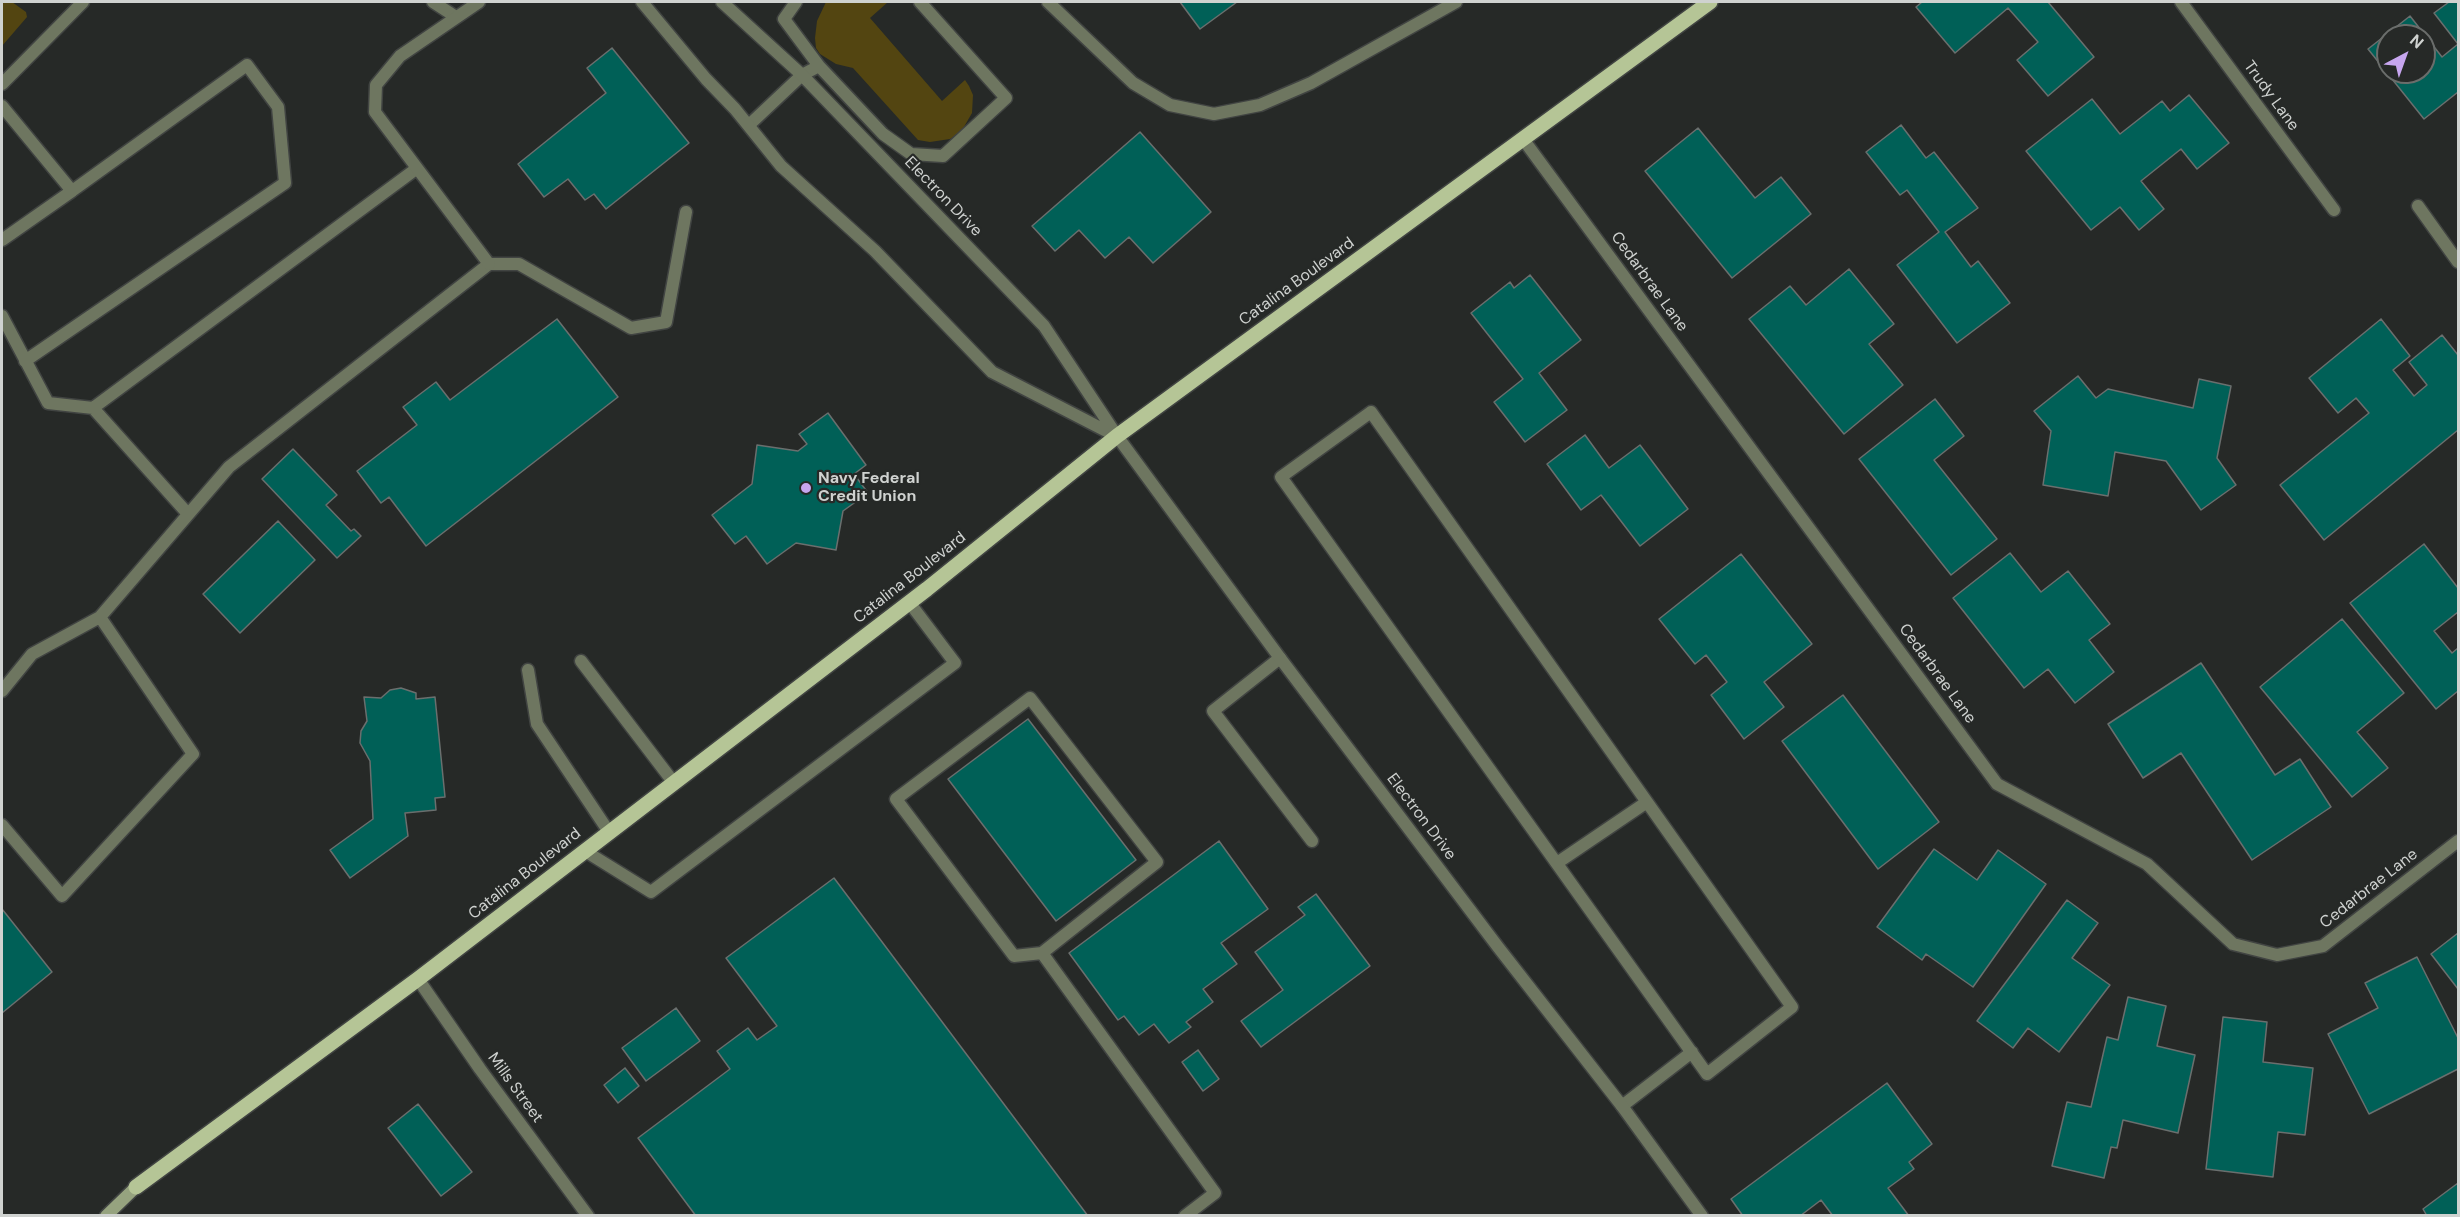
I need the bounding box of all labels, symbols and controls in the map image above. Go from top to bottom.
north arrow [2376,24,2436,84]
text: N [2406,30,2428,53]
street label: Trudy Lane [2239,57,2303,135]
street label: Electron Drive [900,153,986,241]
street label: Cedarbrae Lane [1606,228,1692,336]
street label: Catalina Boulevard [1236,234,1358,330]
place label: Navy Federal Credit Union [818,469,920,507]
marker: Navy Federal Credit Union [799,481,813,495]
street label: Catalina Boulevard [850,528,970,628]
street label: Cedarbrae Lane [1894,620,1980,728]
street label: Electron Drive [1382,770,1460,864]
street label: Catalina Boulevard [465,824,585,924]
street label: Cedarbrae Lane [2316,845,2422,933]
street label: Mills Street [483,1049,547,1127]

